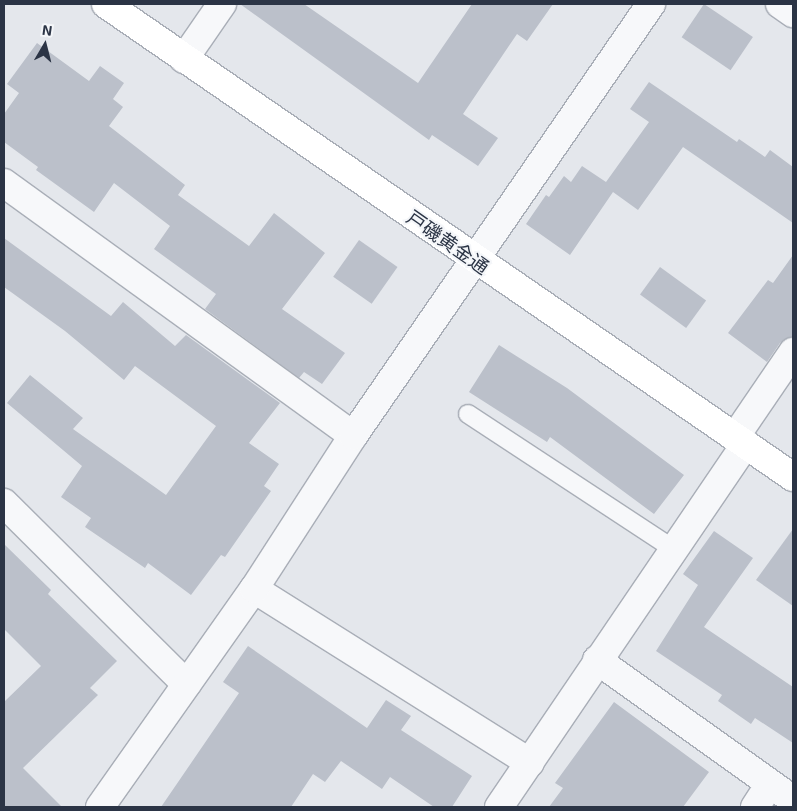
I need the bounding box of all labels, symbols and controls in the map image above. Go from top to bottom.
north arrow [20,20,70,70]
text: N [41,21,53,39]
street label: 戸磯黄金通 [403,205,493,279]

